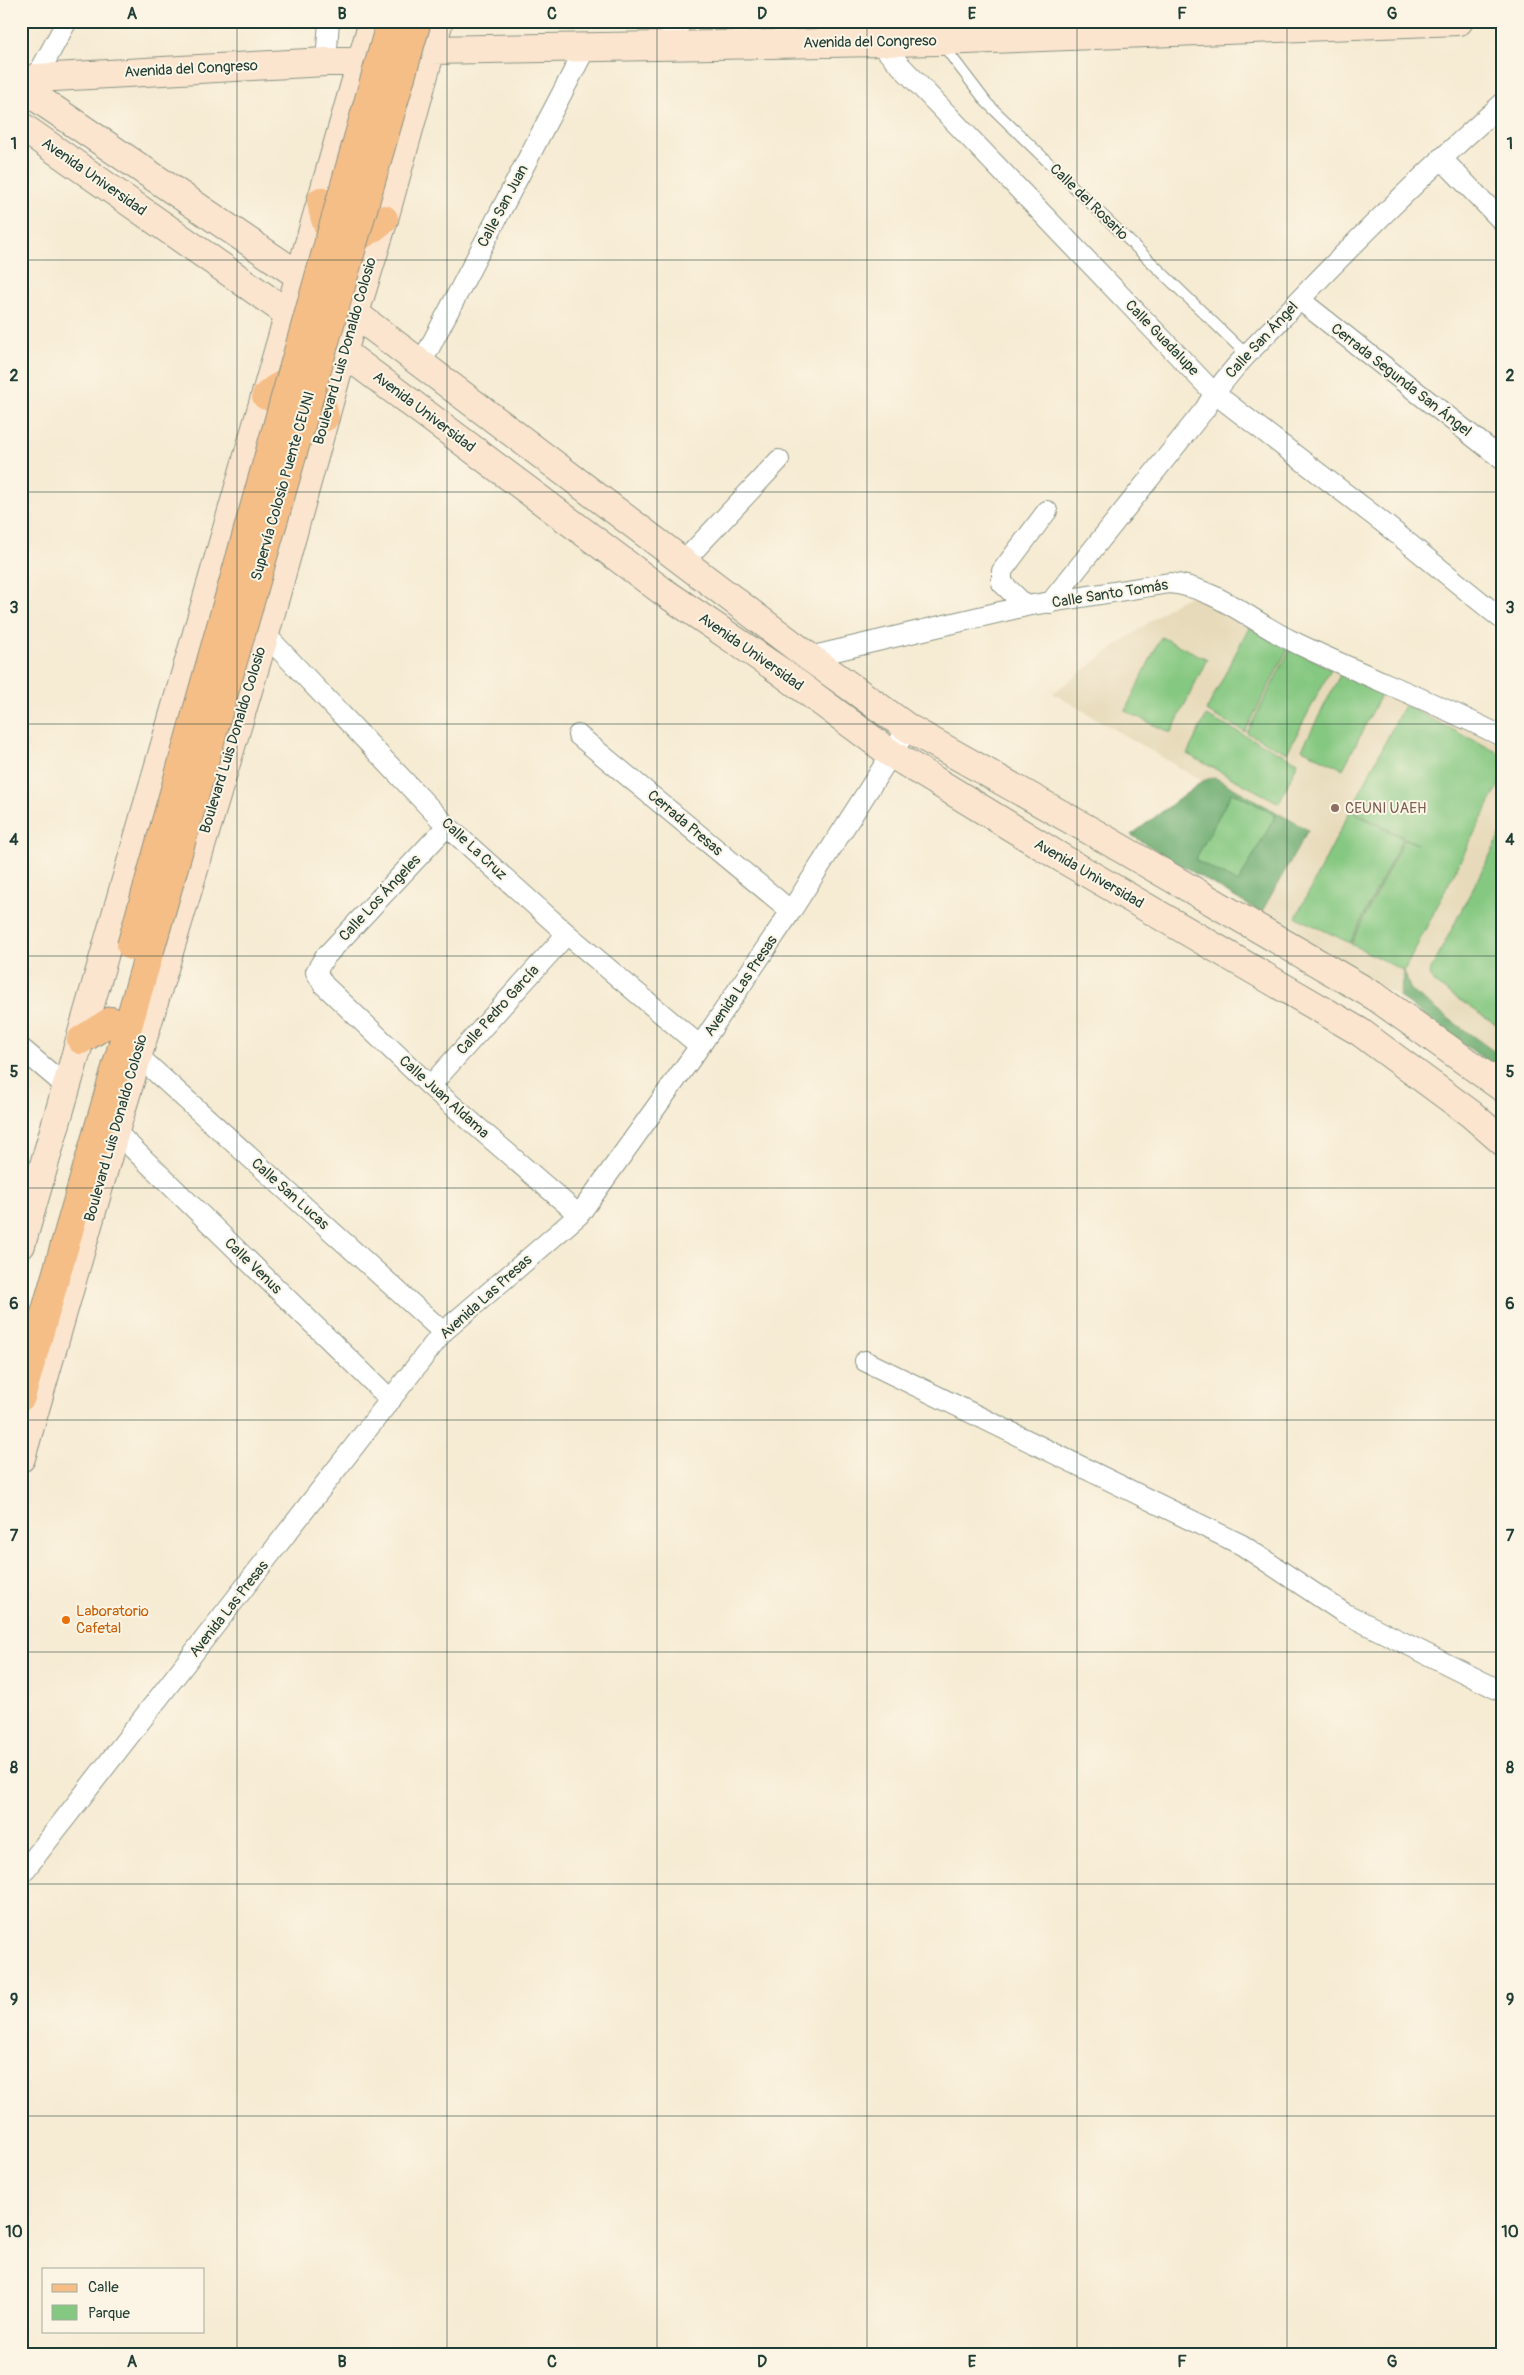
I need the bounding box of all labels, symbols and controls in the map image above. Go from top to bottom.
text: A [127,4,138,24]
text: B [337,4,347,24]
text: C [547,4,557,24]
text: D [757,4,767,24]
text: E [968,4,977,24]
text: F [1177,4,1187,24]
text: G [1387,4,1398,24]
street label: Avenida del Congreso [803,31,937,53]
street label: Avenida del Congreso [124,56,258,82]
text: 1 [11,134,17,154]
street label: Avenida Universidad [38,134,150,220]
text: 1 [1507,134,1513,154]
street label: Calle del Rosario [1046,160,1132,244]
street label: Calle San Juan [473,161,533,251]
street label: Boulevard Luis Donaldo Colosio [309,255,381,447]
street label: Calle Guadalupe [1121,296,1203,380]
street label: Calle San Ángel [1222,298,1302,382]
street label: Cerrada Segunda San Ángel [1327,319,1475,441]
text: 2 [10,366,19,386]
text: 2 [1506,366,1515,386]
street label: Avenida Universidad [369,367,479,457]
street label: Supervía Colosio Puente CEUNI [247,389,319,583]
street label: Calle Santo Tomás [1051,575,1170,613]
text: 3 [10,598,19,618]
text: 3 [1506,598,1515,618]
street label: Avenida Universidad [695,609,807,695]
street label: Boulevard Luis Donaldo Colosio [196,644,270,836]
street label: Cerrada Presas [643,786,727,860]
place label: CEUNI UAEH [1345,799,1427,818]
marker: CEUNI UAEH [1329,802,1341,814]
street label: Calle La Cruz [437,814,511,884]
text: 4 [9,830,19,850]
text: 4 [1505,830,1515,850]
street label: Avenida Universidad [1031,835,1147,913]
street label: Calle Los Ángeles [335,850,425,945]
street label: Avenida Las Presas [700,932,782,1040]
street label: Calle Pedro García [453,961,543,1059]
street label: Boulevard Luis Donaldo Colosio [80,1032,152,1224]
street label: Calle Juan Aldama [395,1051,493,1143]
text: 5 [10,1062,19,1082]
text: 5 [1506,1062,1515,1082]
street label: Calle San Lucas [247,1154,333,1234]
street label: Calle Venus [220,1234,286,1298]
street label: Avenida Las Presas [436,1250,536,1343]
text: 6 [9,1294,19,1314]
text: 6 [1505,1294,1515,1314]
text: 7 [10,1526,19,1546]
text: 7 [1506,1526,1515,1546]
street label: Avenida Las Presas [185,1557,273,1661]
place label: Laboratorio Cafetal [76,1602,149,1638]
marker: Laboratorio Cafetal [60,1614,72,1626]
text: 8 [10,1758,18,1778]
text: 8 [1506,1758,1514,1778]
text: 9 [10,1990,18,2010]
text: 9 [1506,1990,1514,2010]
text: 10 [5,2222,23,2242]
text: 10 [1501,2222,1519,2242]
legend [42,2268,205,2332]
text: Calle [88,2278,119,2297]
text: Parque [88,2304,131,2323]
text: A [127,2352,138,2372]
text: B [337,2352,347,2372]
text: C [547,2352,557,2372]
text: D [757,2352,767,2372]
text: E [968,2352,977,2372]
text: F [1177,2352,1187,2372]
text: G [1387,2352,1398,2372]

